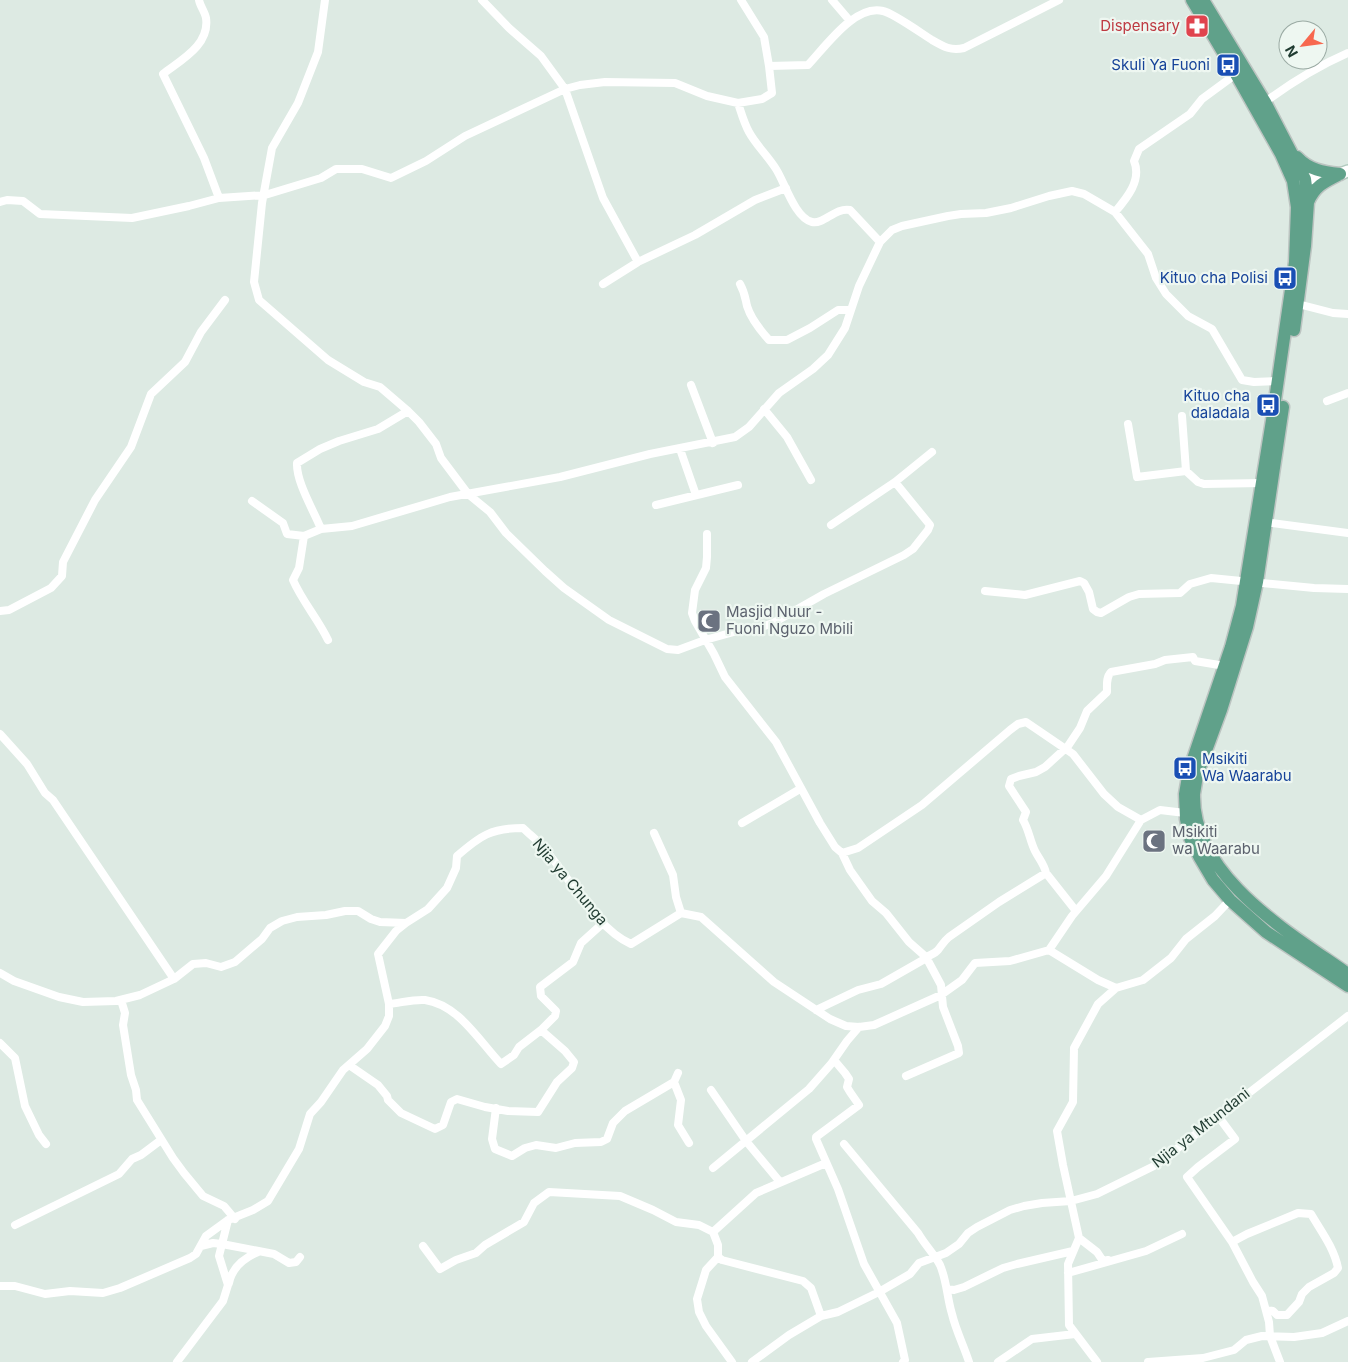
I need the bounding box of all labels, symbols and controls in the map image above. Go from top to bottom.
pharmacy icon: Dispensary [1184,13,1210,39]
place label: Dispensary [1100,16,1181,35]
north arrow [1278,20,1328,70]
text: N [1281,43,1301,60]
bus stop icon: Skuli Ya Fuoni [1215,52,1241,78]
place label: Skuli Ya Fuoni [1111,55,1210,74]
bus stop icon: Kituo cha Polisi [1272,265,1298,291]
place label: Kituo cha Polisi [1160,268,1268,287]
place label: Kituo cha daladala [1183,386,1250,422]
bus stop icon: Kituo cha daladala [1255,392,1281,418]
place label: Masjid Nuur - Fuoni Nguzo Mbili [726,602,853,638]
mosque icon: Masjid Nuur - Fuoni Nguzo Mbili [696,608,722,634]
place label: Msikiti Wa Waarabu [1202,749,1292,785]
bus stop icon: Msikiti Wa Waarabu [1172,755,1198,781]
place label: Msikiti wa Waarabu [1172,822,1260,858]
mosque icon: Msikiti wa Waarabu [1141,828,1167,854]
street label: Njia ya Chunga [529,834,612,929]
street label: Njia ya Mtundani [1148,1084,1253,1172]

